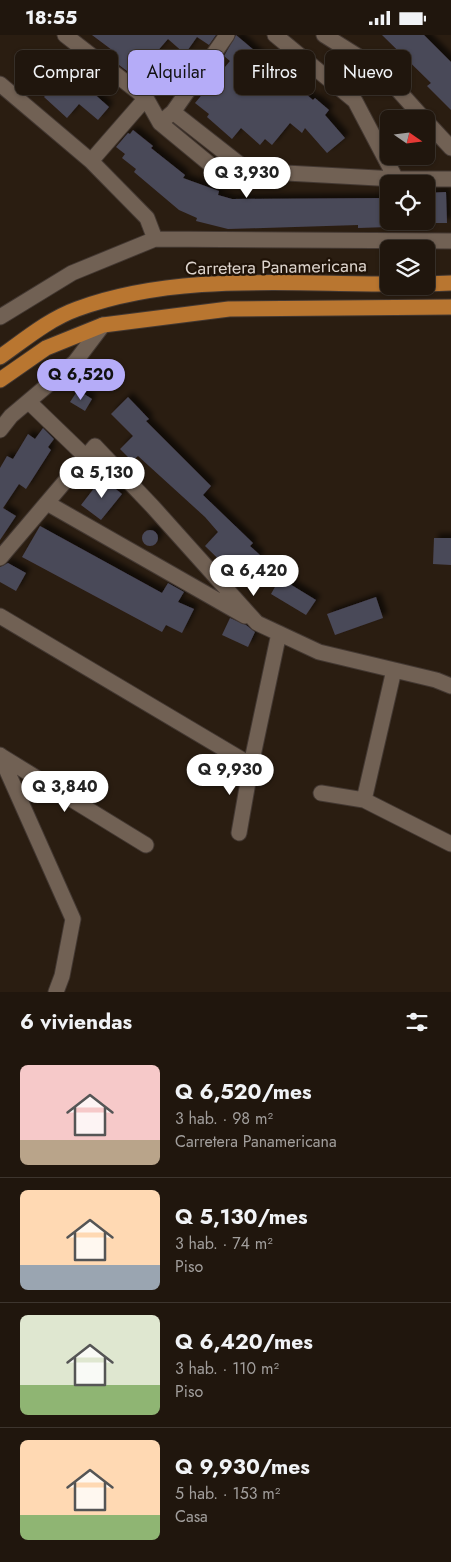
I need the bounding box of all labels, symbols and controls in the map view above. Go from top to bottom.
text: 18:55 [25,4,77,31]
chip: Comprar [15,50,118,95]
chip: Alquilar [128,50,224,95]
chip: Filtros [234,50,315,95]
chip: Nuevo [325,50,411,95]
north arrow [380,110,435,165]
map controls [380,110,435,295]
pin: Q 3,930 [201,156,293,199]
text: Q 3,930 [215,161,279,184]
button: locate [380,175,435,230]
button: layers [380,240,435,295]
street label: Carretera Panamericana [185,252,367,282]
pin: Q 6,520 [35,359,127,401]
text: Q 6,520 [48,363,114,386]
pin: Q 5,130 [56,457,148,499]
text: Q 5,130 [71,461,133,484]
pin: Q 6,420 [208,555,300,597]
text: Q 6,420 [221,559,287,582]
pin: Q 9,930 [184,753,276,796]
text: Q 9,930 [198,758,262,781]
pin: Q 3,840 [19,771,111,813]
text: Q 3,840 [32,775,98,798]
text: 6 viviendas [20,1007,132,1037]
icon: filters [403,1008,431,1036]
text: Q 6,520/mes [175,1077,312,1107]
icon: home [60,1085,120,1145]
text: 3 hab. · 98 m² [175,1107,273,1130]
text: Carretera Panamericana [175,1130,337,1153]
text: Q 5,130/mes [175,1202,308,1232]
icon: home [60,1210,120,1270]
text: 3 hab. · 74 m² [175,1232,273,1255]
text: Piso [175,1255,203,1278]
text: Q 6,420/mes [175,1327,313,1357]
icon: home [60,1335,120,1395]
text: 3 hab. · 110 m² [175,1357,279,1380]
text: Piso [175,1380,203,1403]
text: Q 9,930/mes [175,1452,310,1482]
icon: home [60,1460,120,1520]
text: 5 hab. · 153 m² [175,1482,280,1505]
text: Casa [175,1505,208,1528]

